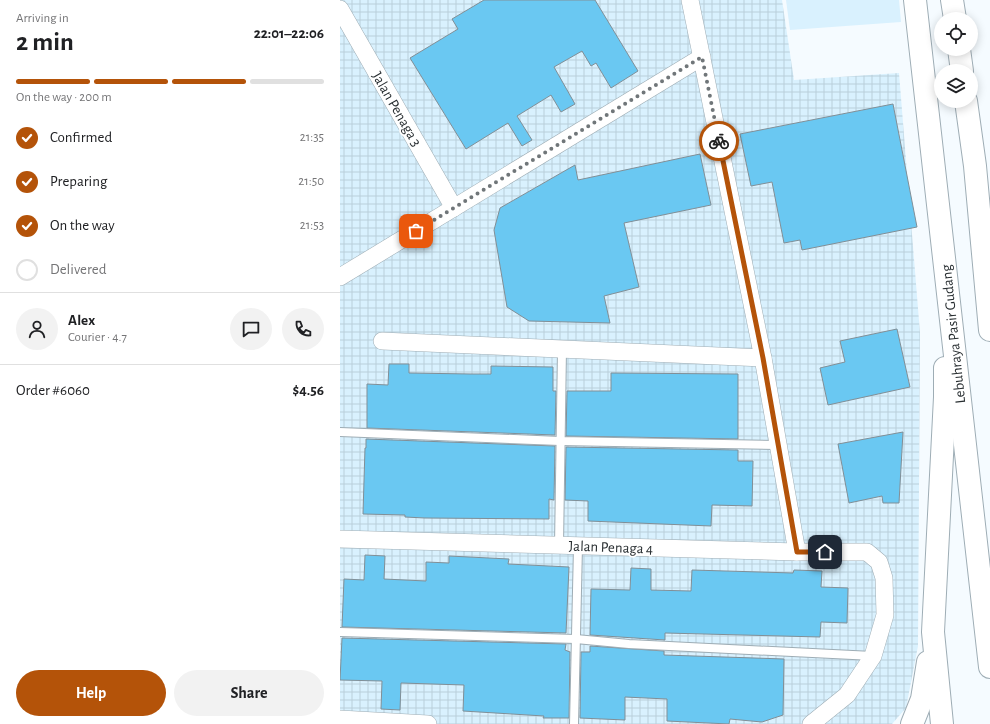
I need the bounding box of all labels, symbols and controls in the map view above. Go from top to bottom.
text: Arriving in [16,12,69,25]
map controls [934,12,978,108]
button: locate [934,12,978,56]
text: 22:01–22:06 [254,26,324,41]
text: 2 min [16,29,74,55]
button: layers [934,64,978,108]
street label: Jalan Penaga 3 [369,69,424,149]
text: On the way · 200 m [16,91,112,104]
courier [699,121,739,161]
icon: check [16,127,38,149]
text: Confirmed [50,130,112,145]
icon: bike [708,130,730,152]
text: 21:35 [300,131,324,144]
icon: check [16,171,38,193]
text: Preparing [50,174,107,189]
text: 21:50 [298,175,324,188]
pin [399,214,433,248]
icon: check [16,215,38,237]
text: On the way [50,218,115,233]
text: 21:53 [300,219,324,232]
icon: bag [405,220,427,242]
text: Delivered [50,262,107,277]
street label: Lebuhraya Pasir Gudang [939,263,968,404]
button: person [16,308,58,350]
button: chat [230,308,272,350]
button: phone [282,308,324,350]
text: Alex [68,313,95,328]
text: Courier · 4.7 [68,331,127,344]
text: Order #6060 [16,383,90,398]
text: $4.56 [293,383,324,398]
pin [808,535,842,569]
street label: Jalan Penaga 4 [569,539,653,556]
icon: home [814,541,836,563]
button: Help [16,670,166,716]
button: Share [174,670,324,716]

